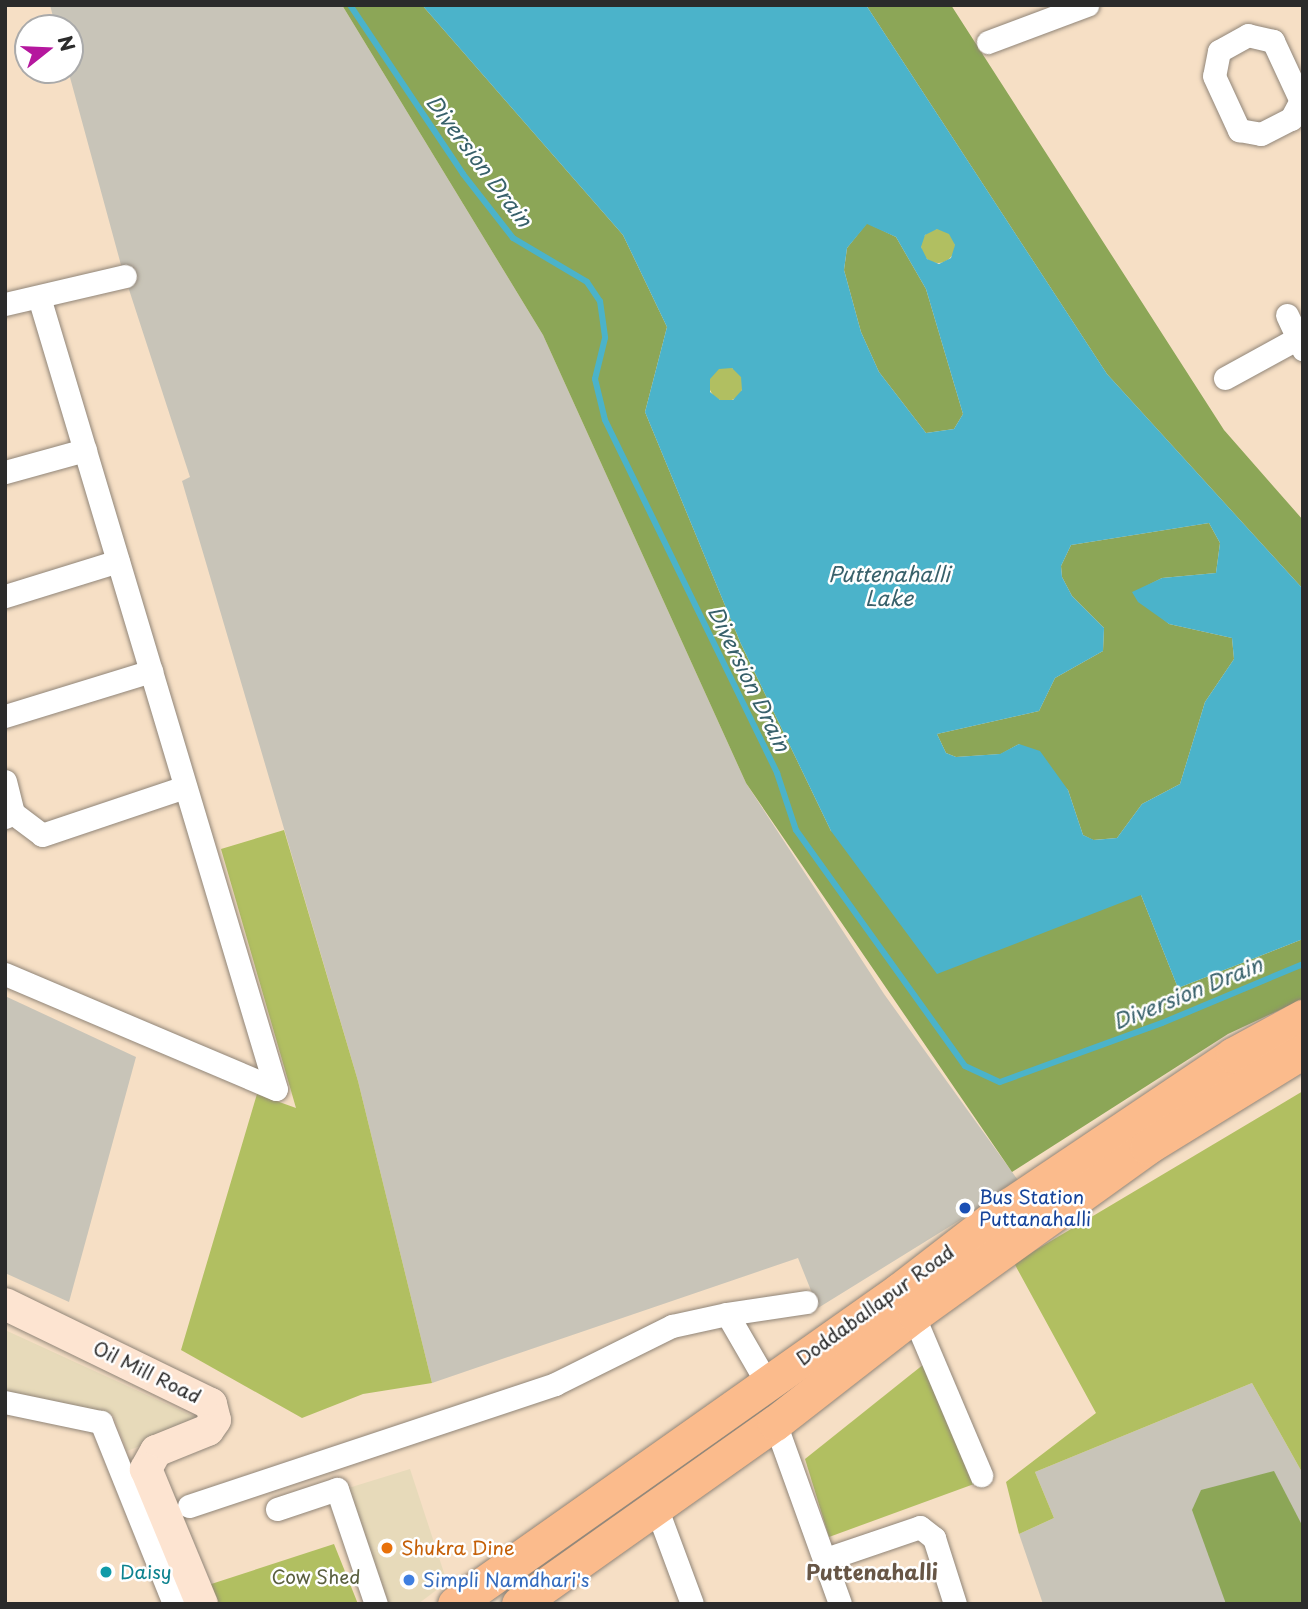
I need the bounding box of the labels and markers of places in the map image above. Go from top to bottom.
place label: Bus Station Puttanahalli [979,1186,1091,1230]
marker: Bus Station Puttanahalli [957,1200,973,1216]
place label: Shukra Dine [401,1537,516,1559]
marker: Shukra Dine [379,1540,395,1556]
place label: Daisy [120,1561,172,1583]
marker: Daisy [98,1564,114,1580]
place label: Simpli Namdhari's [423,1569,590,1591]
marker: Simpli Namdhari's [401,1572,417,1588]

